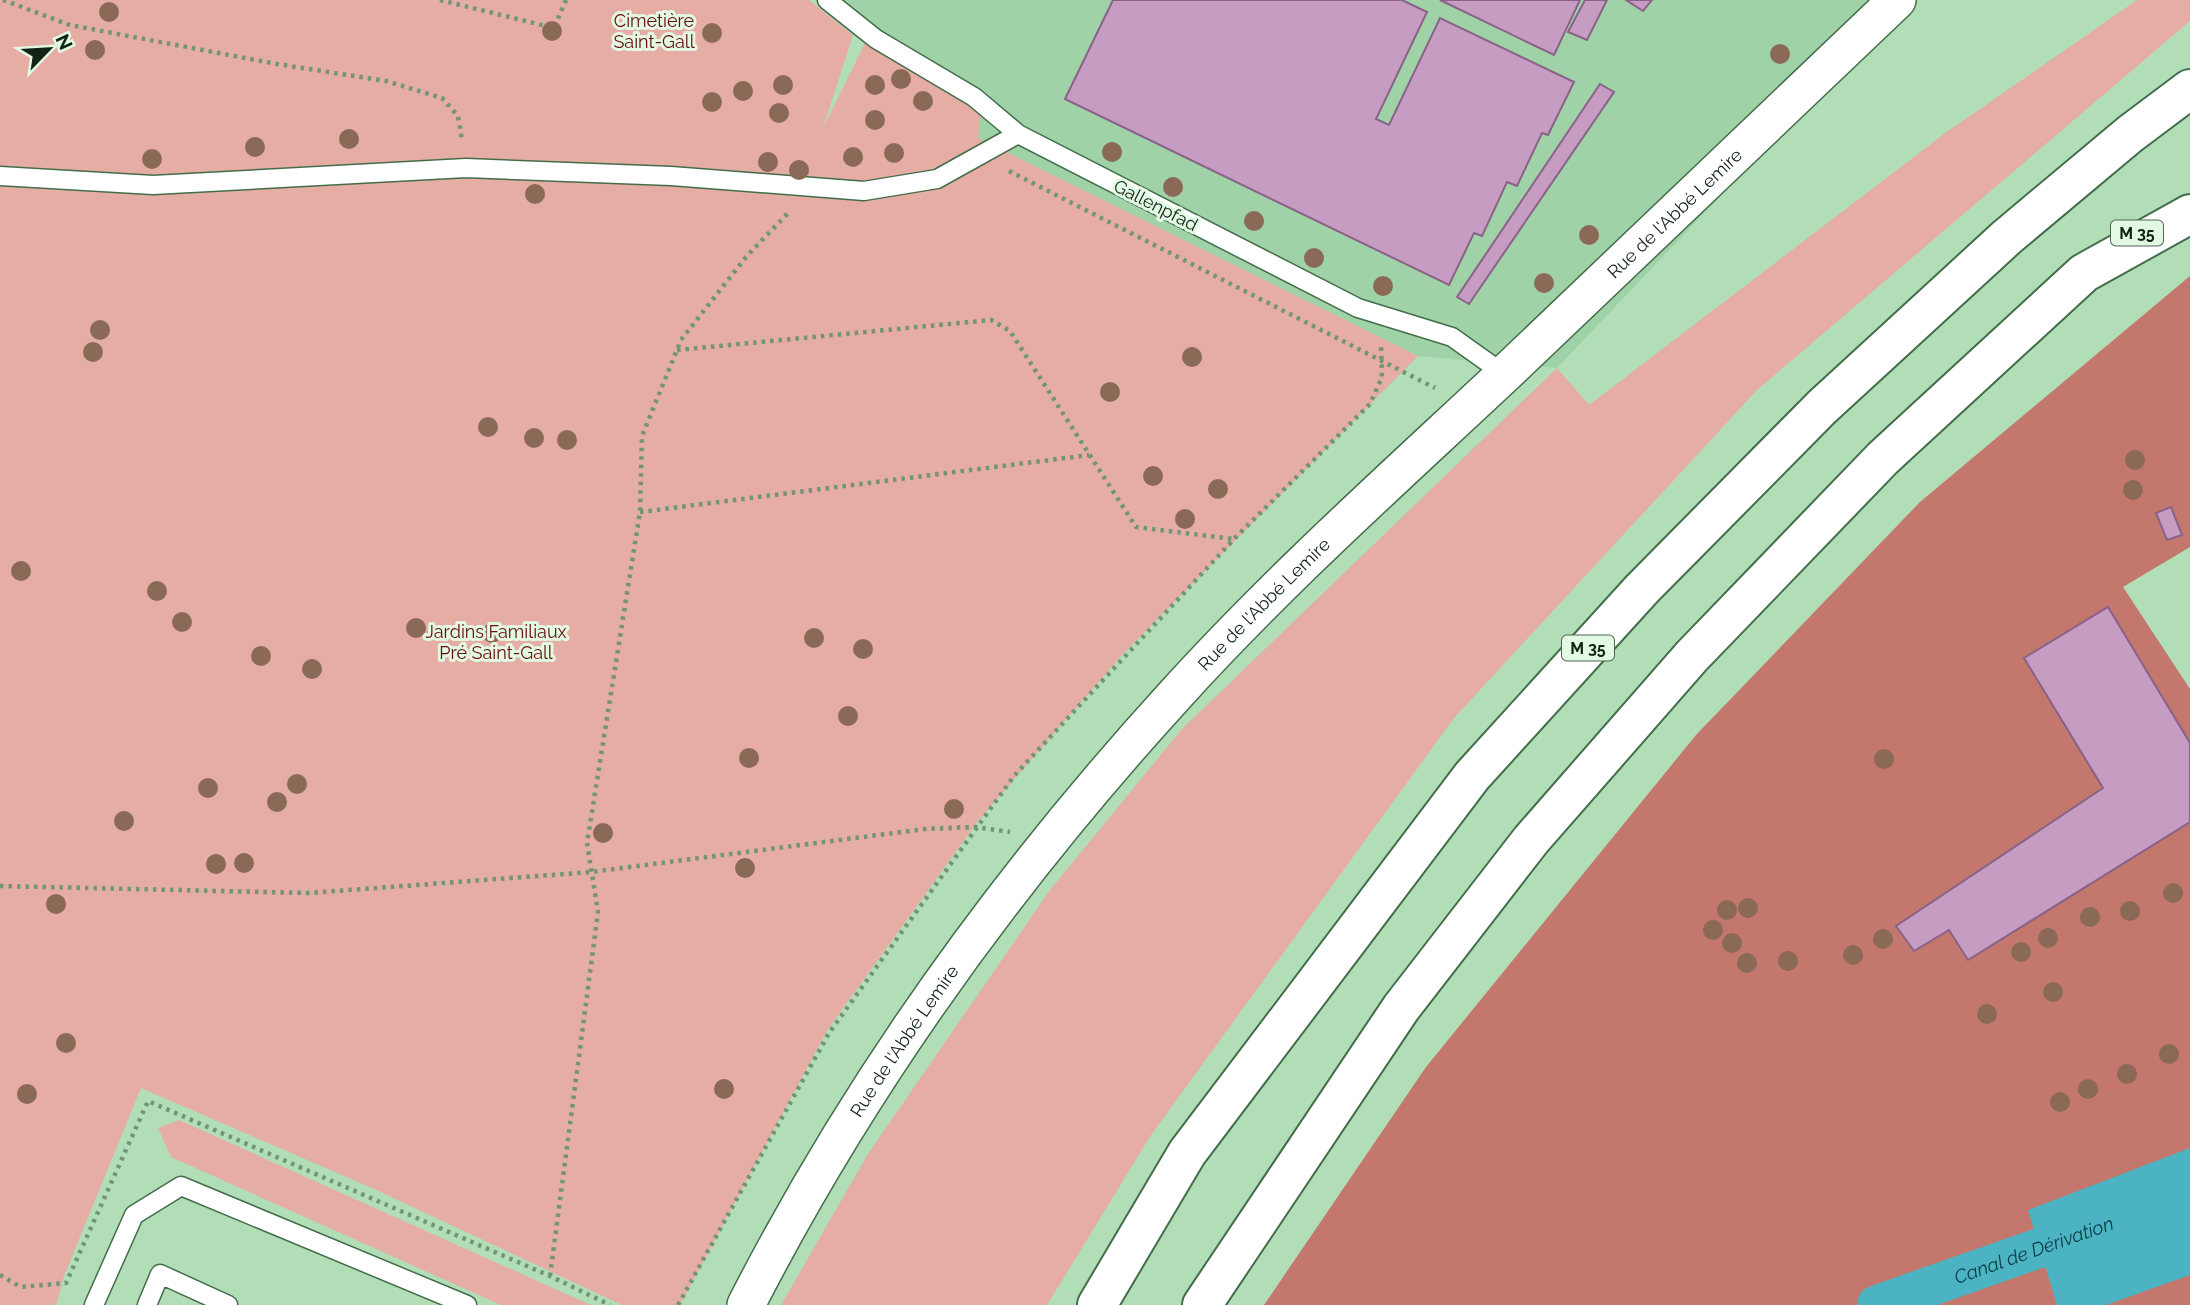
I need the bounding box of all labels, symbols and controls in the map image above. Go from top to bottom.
park label: Cimetière Saint-Gall [613,10,695,52]
north arrow [14,14,84,84]
text: N [51,31,77,53]
street label: Rue de l'Abbé Lemire [1602,143,1746,282]
street label: Gallenpfad [1111,175,1201,235]
road number: M 35 [2111,220,2163,246]
street label: Rue de l'Abbé Lemire [1193,533,1334,674]
park label: Jardins Familiaux Pré Saint-Gall [425,621,567,663]
road number: M 35 [1562,636,1614,660]
street label: Rue de l'Abbé Lemire [845,960,963,1120]
water label: Canal de Dérivation [1951,1212,2116,1288]

